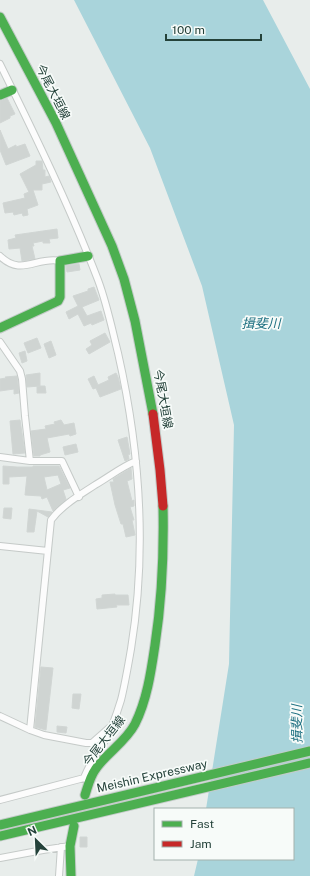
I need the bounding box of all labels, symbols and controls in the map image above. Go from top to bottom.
scale bar [166,16,261,42]
text: 100 m [172,23,205,37]
street label: 今尾大垣線 [33,62,73,122]
water label: 揖斐川 [241,316,282,331]
street label: 今尾大垣線 [151,368,175,430]
water label: 揖斐川 [289,702,305,744]
street label: 今尾大垣線 [80,713,128,769]
street label: Meishin Expressway [95,756,209,796]
legend [154,808,294,860]
text: Fast [190,817,215,831]
north arrow [16,820,56,860]
text: N [26,824,38,838]
text: Jam [190,837,212,851]

